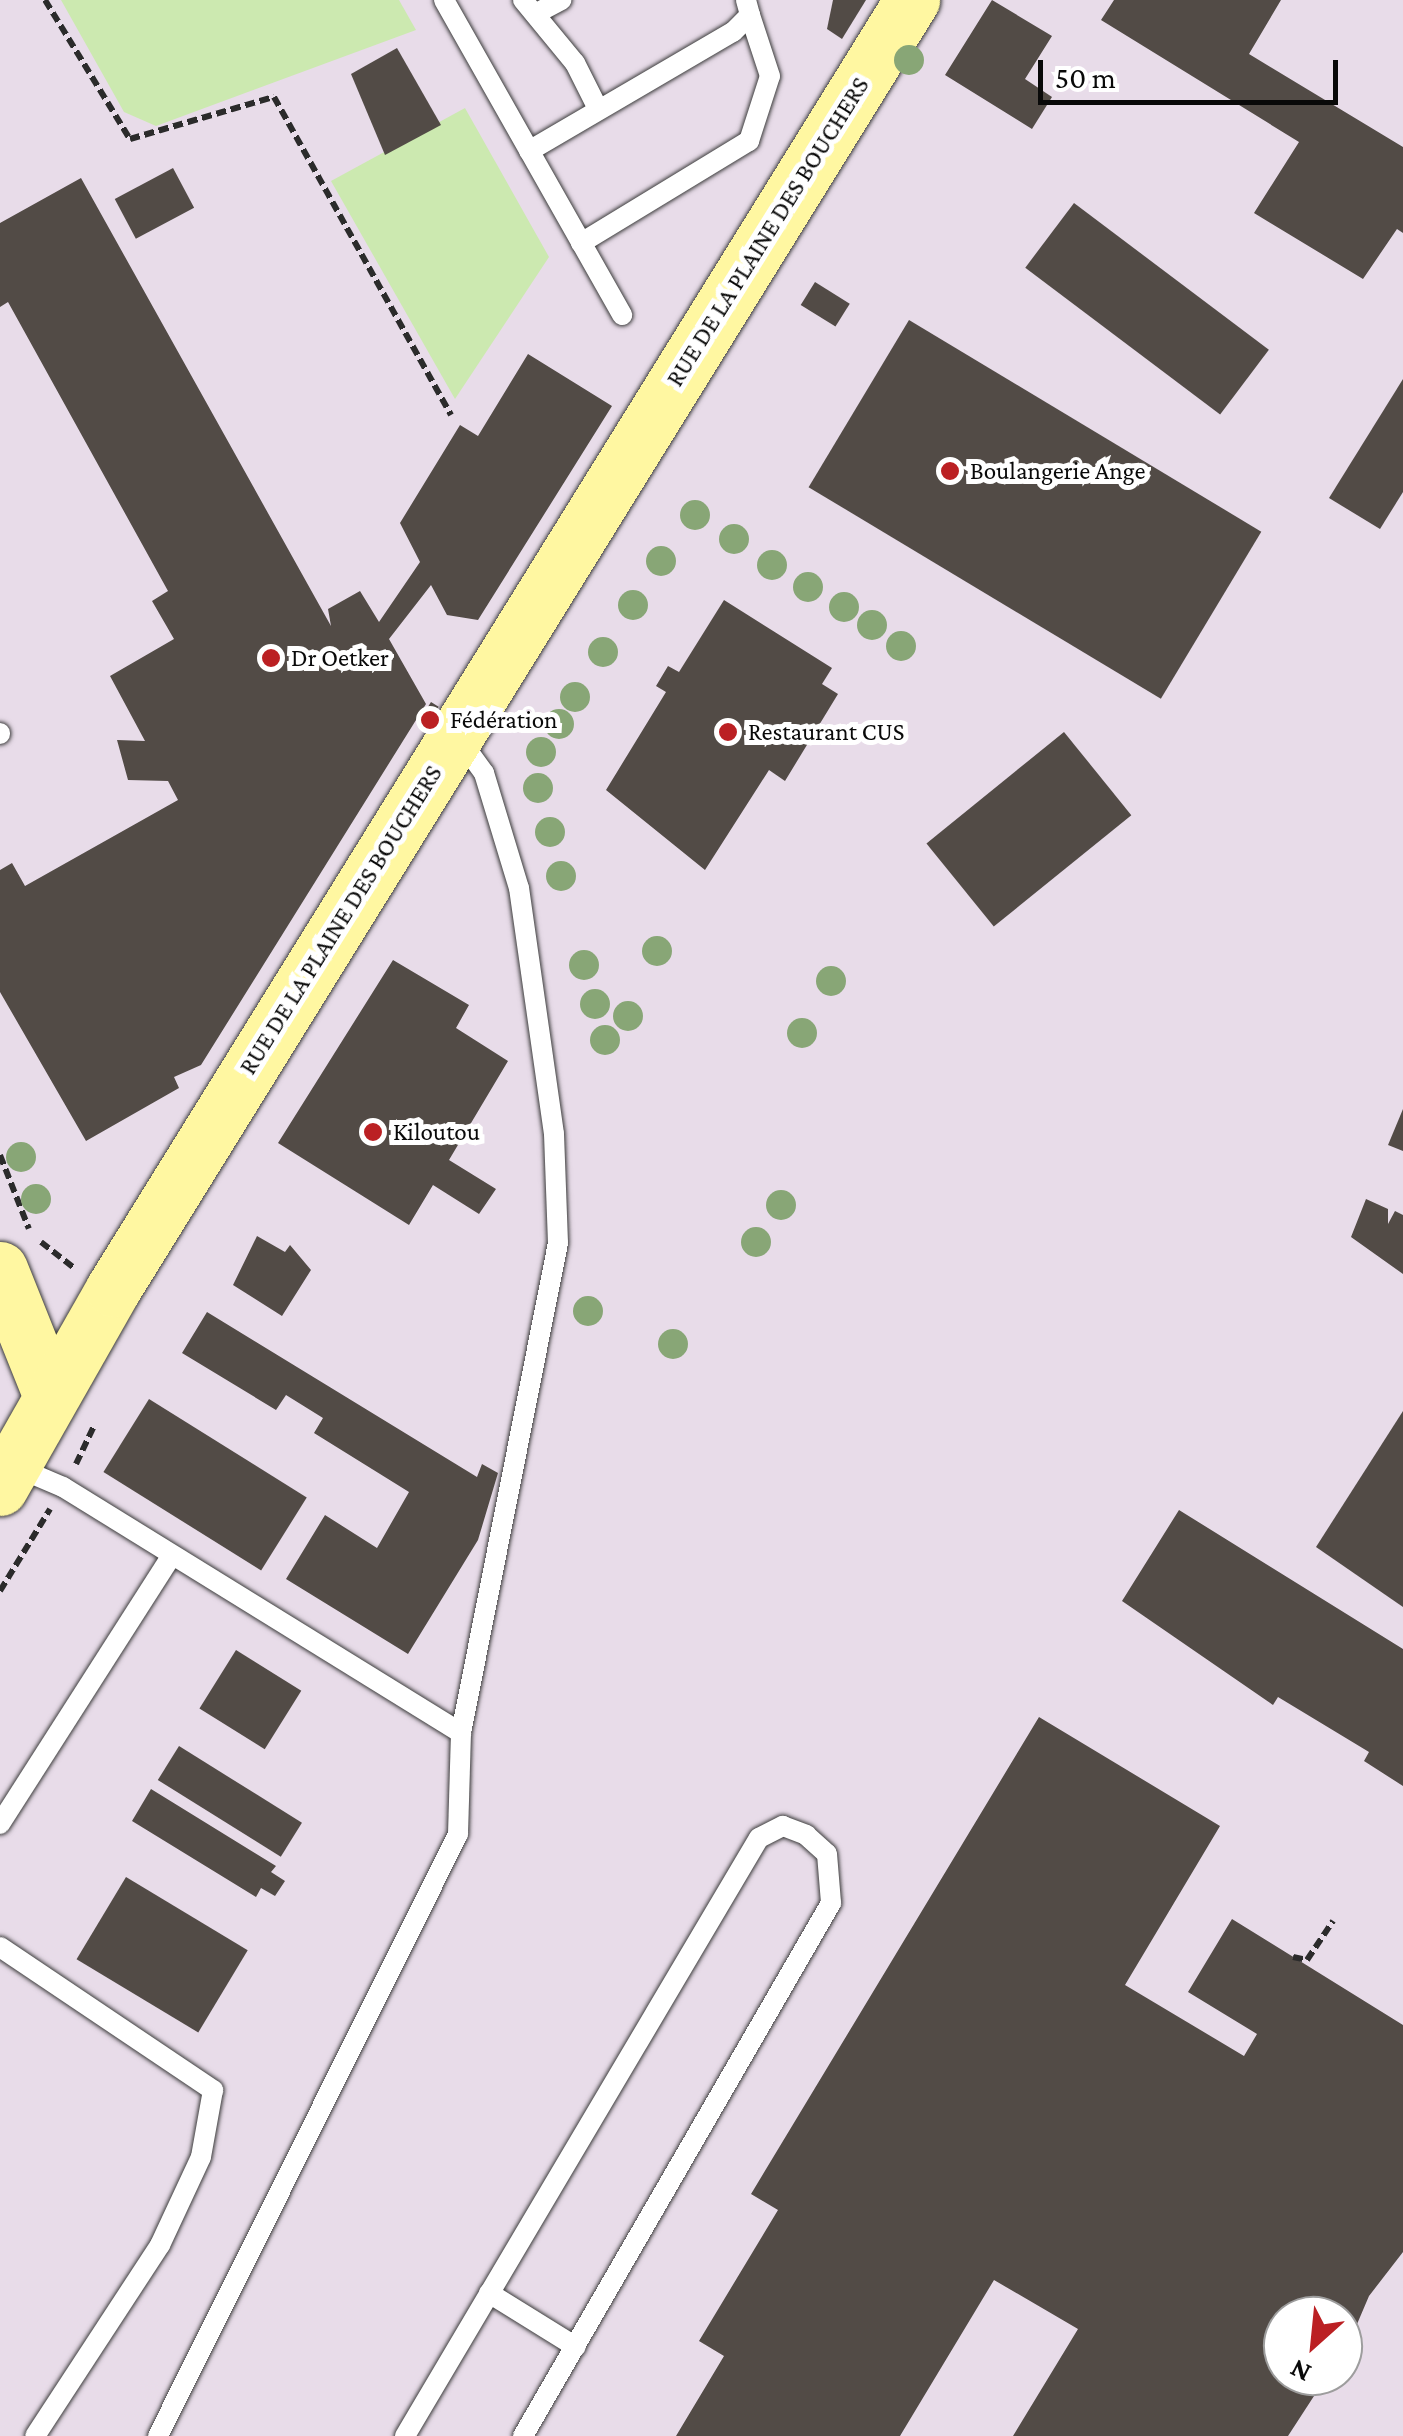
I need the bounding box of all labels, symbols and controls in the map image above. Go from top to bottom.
scale bar [1043,40,1343,102]
text: 50 m [1055,61,1116,94]
street label: RUE DE LA PLAINE DES BOUCHERS [660,72,876,392]
place label: Boulangerie Ange [970,456,1146,486]
marker: Boulangerie Ange [939,460,961,482]
place label: Dr Oetker [291,643,389,673]
marker: Dr Oetker [260,647,282,669]
place label: Fédération [450,705,558,735]
marker: Fédération [419,709,441,731]
place label: Restaurant CUS [748,717,904,747]
marker: Restaurant CUS [717,721,739,743]
street label: RUE DE LA PLAINE DES BOUCHERS [233,760,449,1080]
place label: Kiloutou [393,1117,480,1147]
marker: Kiloutou [362,1121,384,1143]
north arrow [1263,2296,1363,2396]
text: N [1285,2353,1316,2390]

